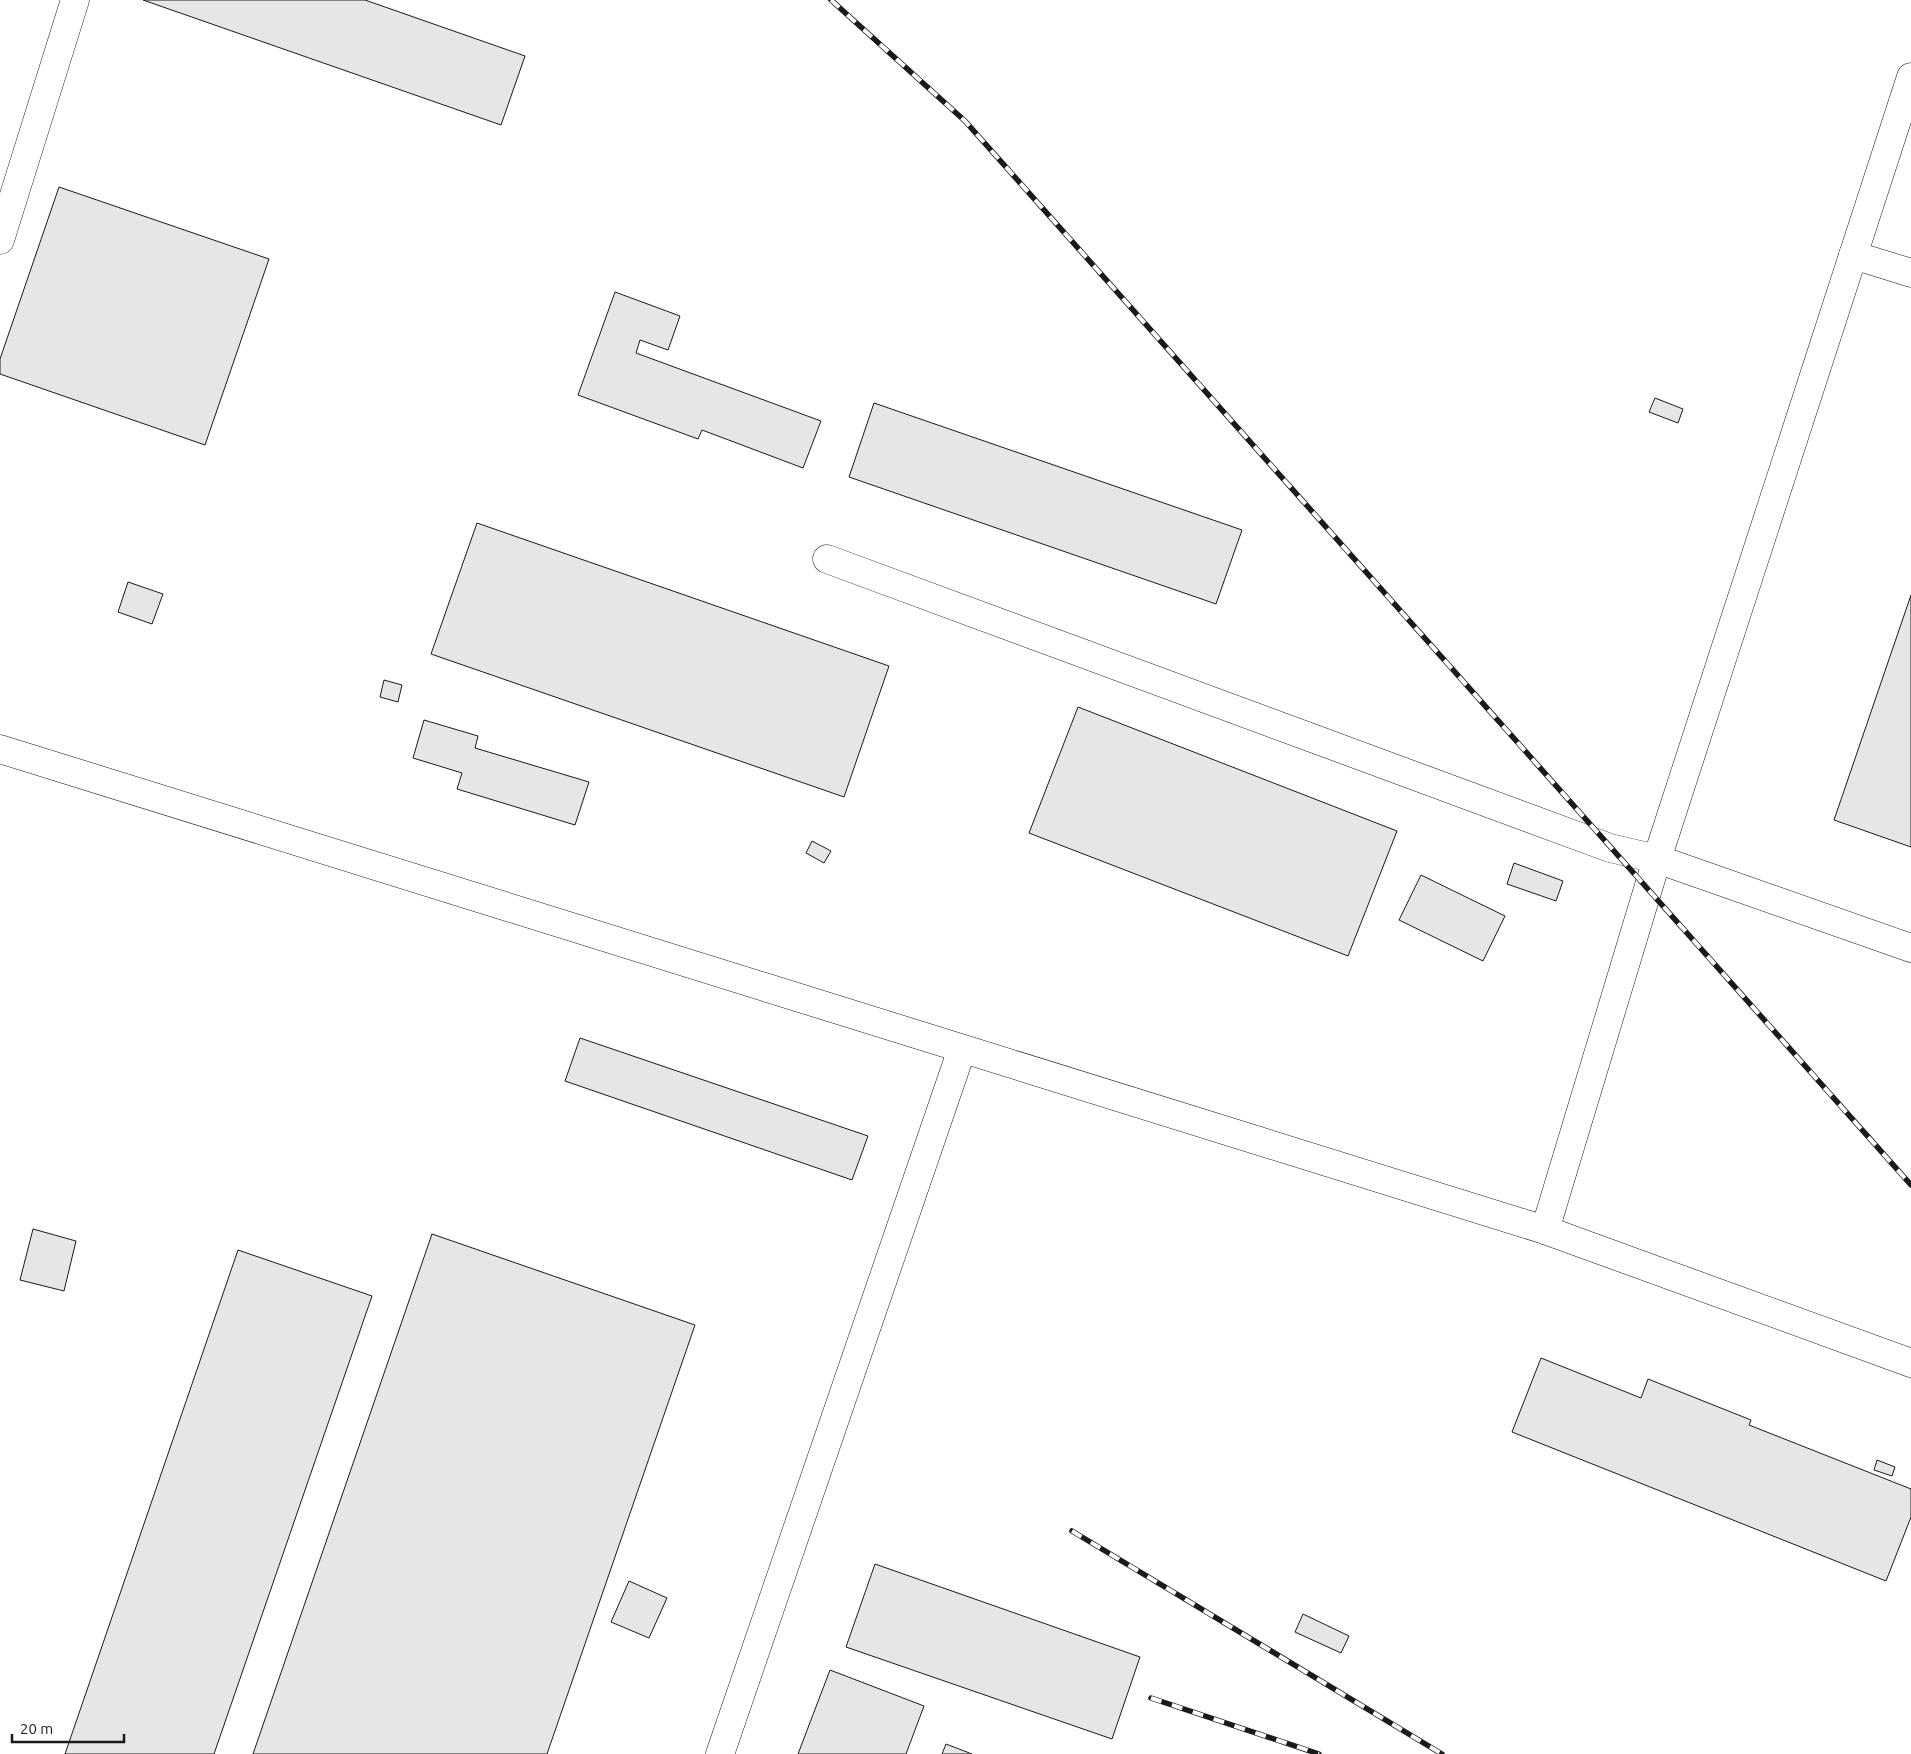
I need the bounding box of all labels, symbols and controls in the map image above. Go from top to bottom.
scale bar [12,1712,125,1744]
text: 20 m [20,1720,53,1737]

